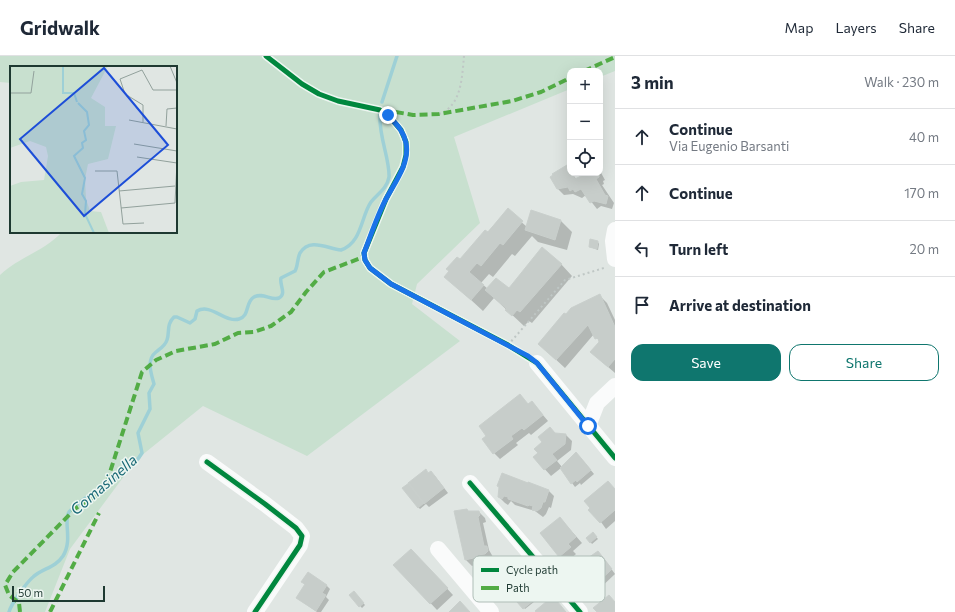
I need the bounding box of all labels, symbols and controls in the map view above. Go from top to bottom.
text: Gridwalk [20,16,100,39]
text: Map [785,19,813,36]
text: Layers [835,19,877,36]
text: Share [899,19,935,36]
inset map [10,66,177,233]
map controls [567,68,603,176]
button: + [567,68,603,104]
text: 3 min [631,72,674,93]
text: Walk · 230 m [864,74,939,90]
button: − [567,104,603,140]
route end [379,106,397,124]
text: Continue [669,120,733,138]
icon: ahead [631,126,653,148]
text: 40 m [909,129,939,145]
text: Via Eugenio Barsanti [669,138,789,154]
button: locate [567,140,603,176]
icon: ahead [631,182,653,204]
text: Continue [669,184,733,202]
text: 170 m [904,185,939,201]
icon: left [631,238,653,260]
text: Turn left [669,240,728,258]
text: 20 m [910,241,939,257]
icon: arrive [631,294,653,316]
text: Arrive at destination [669,296,811,314]
button: Save [631,344,781,381]
button: Share [789,344,939,381]
route start [579,417,597,435]
water label: Comasinella [66,450,141,518]
legend [473,556,605,602]
text: Cycle path [506,563,558,576]
text: Path [506,581,529,594]
scale bar [12,584,105,603]
text: 50 m [18,586,43,599]

